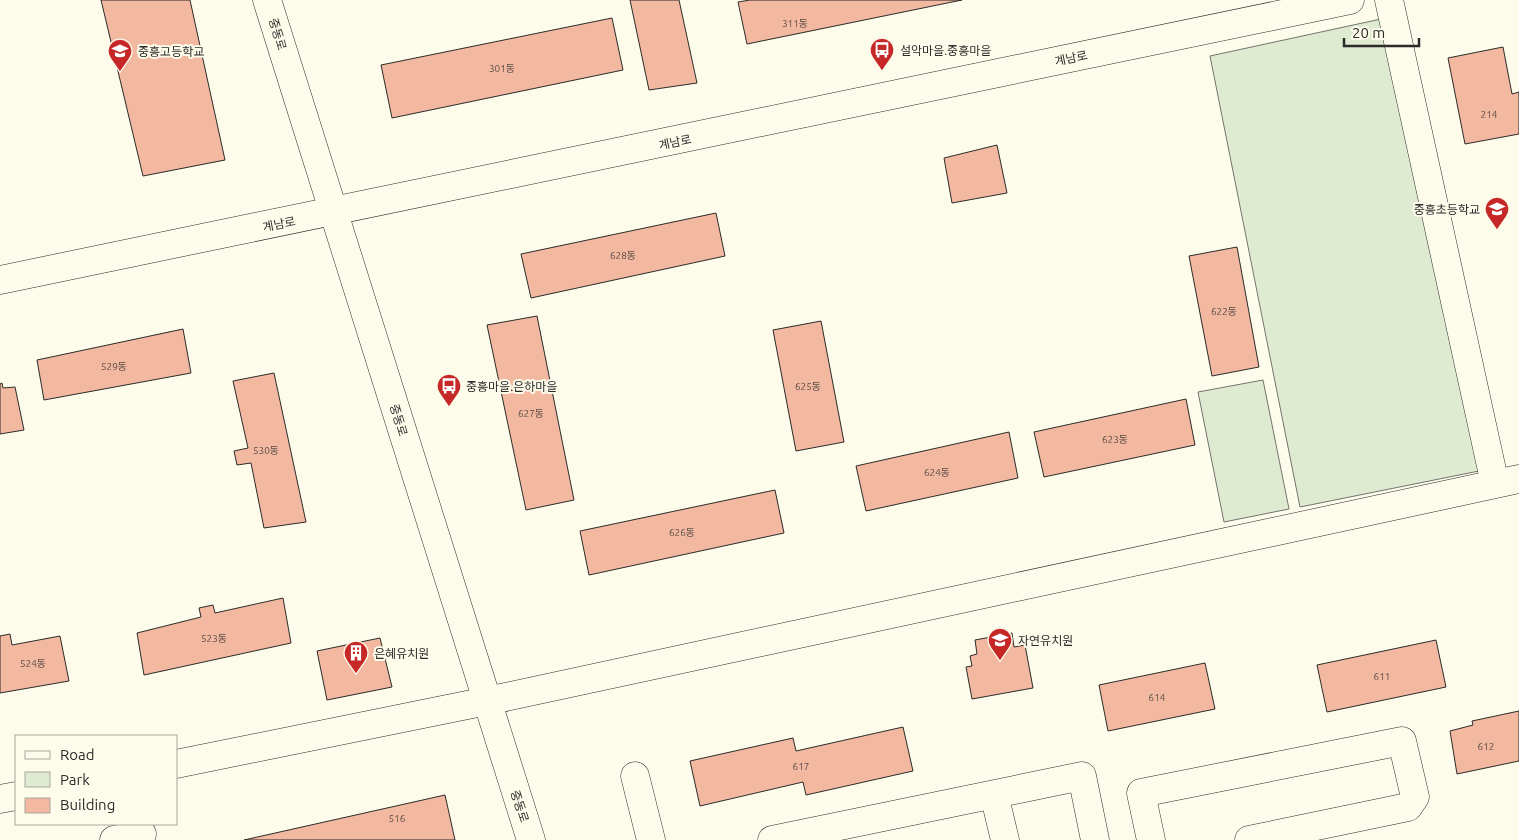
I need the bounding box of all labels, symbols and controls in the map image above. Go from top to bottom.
scale bar [1344,15,1419,47]
street label: 중동로 [267,16,289,52]
house number: 311동 [782,18,808,29]
text: 20 m [1352,24,1385,41]
bus stop icon: 설악마을.중흥마을 [869,37,895,71]
school or university icon: 중흥고등학교 [107,38,133,72]
place label: 설악마을.중흥마을 [900,44,991,57]
place label: 중흥고등학교 [138,45,204,58]
street label: 계남로 [1053,48,1089,68]
house number: 301동 [489,63,515,74]
house number: 214 [1481,109,1498,120]
street label: 계남로 [657,132,693,152]
school or university icon: 중흥초등학교 [1484,196,1510,230]
place label: 중흥초등학교 [1414,203,1480,216]
street label: 계남로 [262,214,296,234]
house number: 628동 [610,250,636,261]
house number: 622동 [1211,306,1237,317]
house number: 529동 [101,361,127,372]
bus stop icon: 중흥마을.은하마을 [436,373,462,407]
place label: 중흥마을.은하마을 [466,380,557,393]
house number: 625동 [795,381,821,392]
street label: 중동로 [388,402,410,438]
house number: 627동 [518,408,544,419]
house number: 623동 [1102,434,1128,445]
house number: 530동 [253,445,279,456]
house number: 624동 [924,467,950,478]
house number: 626동 [669,527,695,538]
school or university icon: 자연유치원 [987,627,1013,661]
house number: 523동 [201,633,227,644]
place label: 자연유치원 [1018,634,1073,647]
building icon: 은혜유치원 [343,640,369,674]
place label: 은혜유치원 [374,647,429,660]
house number: 524동 [20,658,46,669]
house number: 611 [1374,671,1390,682]
house number: 614 [1149,692,1166,703]
legend [15,735,178,825]
house number: 612 [1478,741,1494,752]
text: Road [60,746,95,763]
house number: 617 [793,761,809,772]
text: Park [60,771,90,788]
street label: 중동로 [509,788,531,824]
text: Building [60,796,115,813]
house number: 516 [389,813,406,824]

